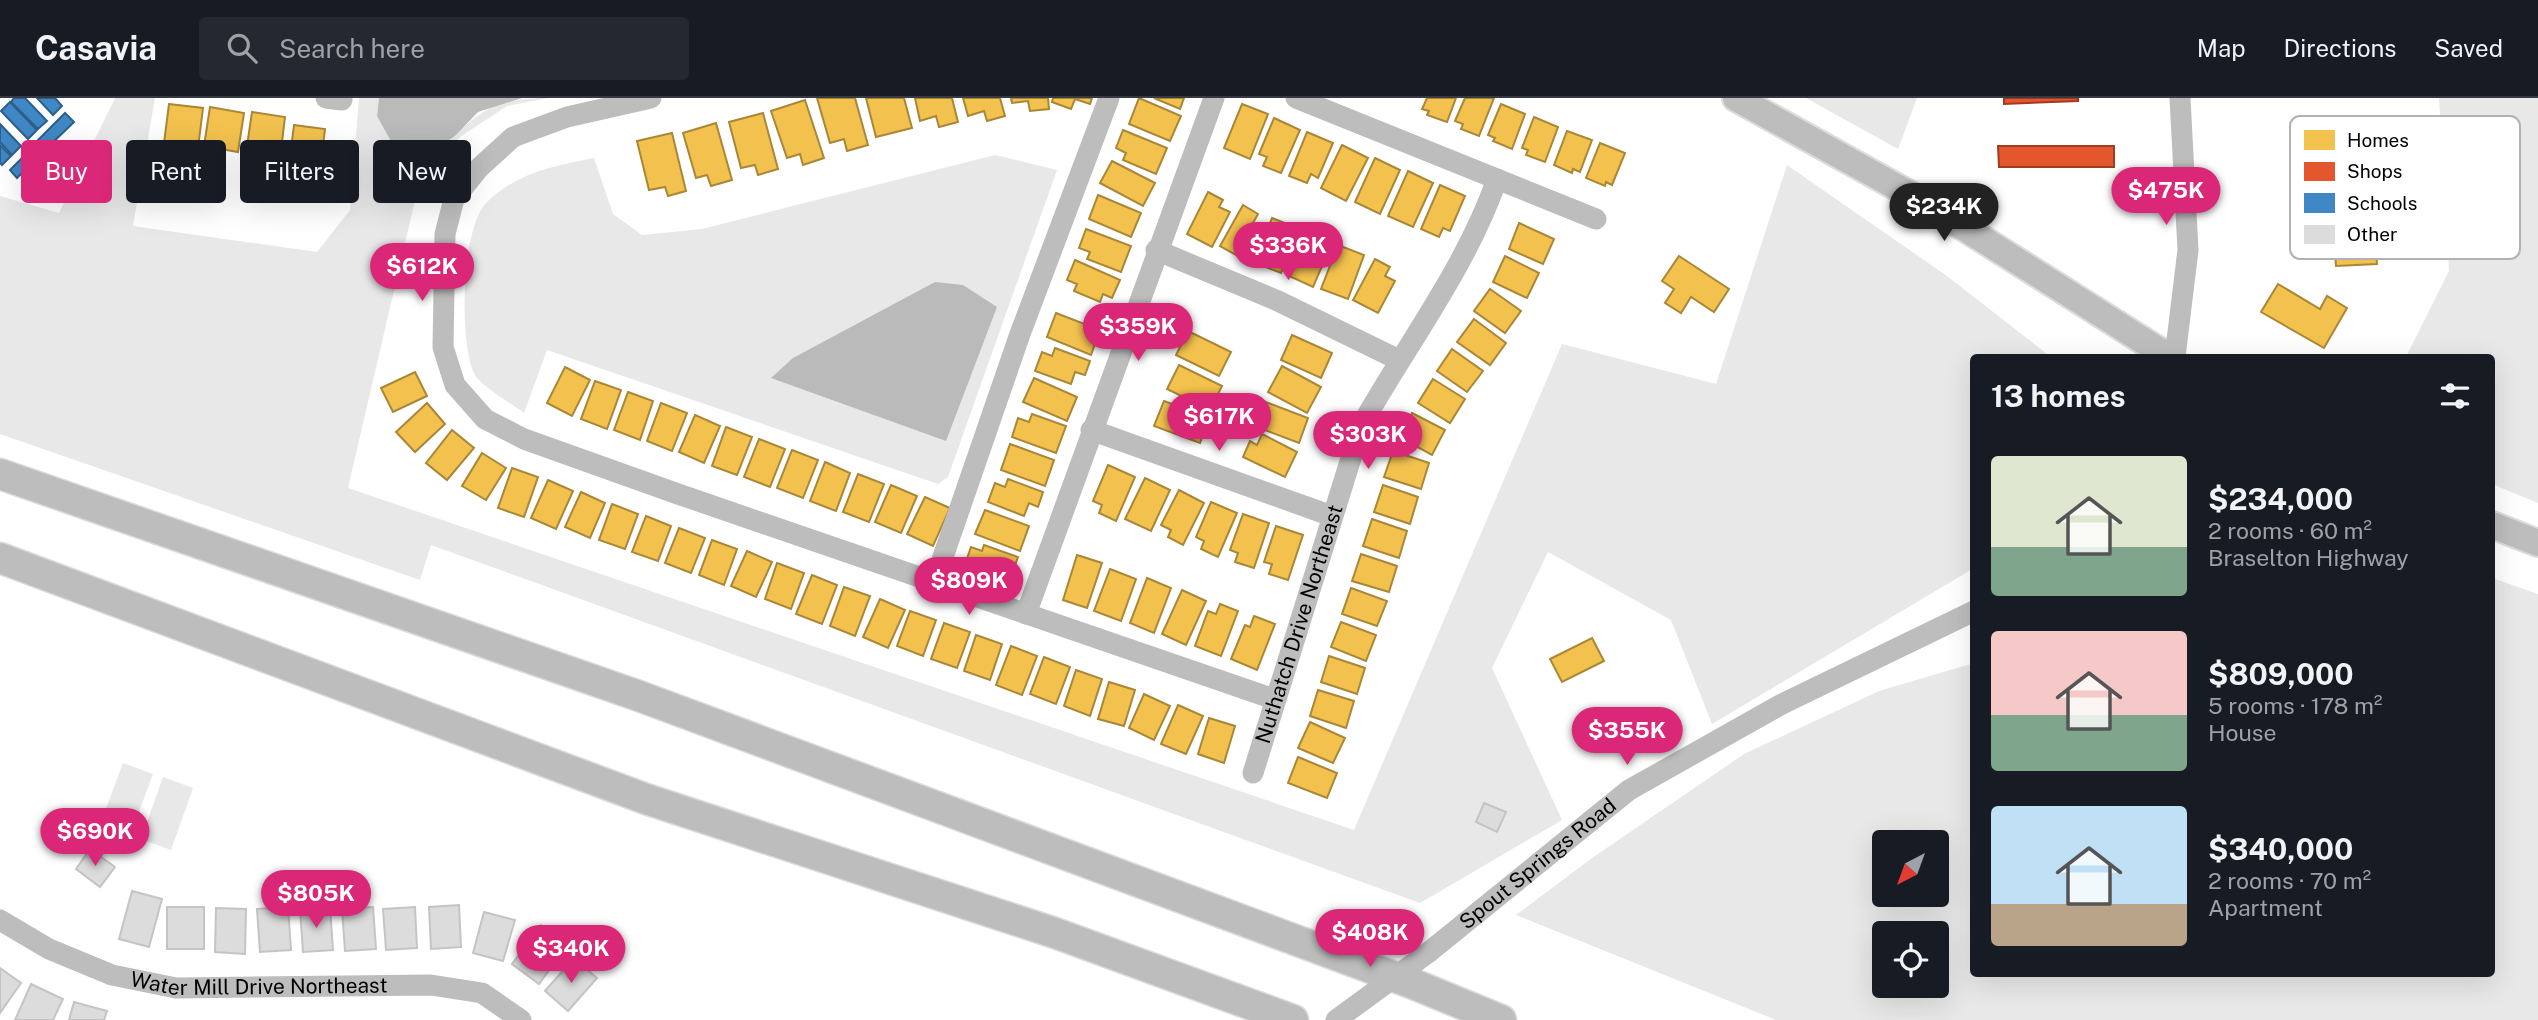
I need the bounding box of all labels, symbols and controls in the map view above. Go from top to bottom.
search box [199,17,689,80]
text: Casavia [35,29,157,67]
icon: search [223,29,261,67]
text: Search here [279,33,425,64]
text: Map [2197,34,2246,62]
text: Directions [2284,34,2396,62]
text: Saved [2434,34,2503,62]
legend [2290,116,2520,259]
text: Homes [2347,129,2409,151]
chip: Buy [21,140,112,203]
chip: Rent [126,140,226,203]
chip: Filters [240,140,359,203]
chip: New [373,140,471,203]
text: Shops [2347,160,2402,182]
pin: $475K [2117,167,2215,227]
text: $475K [2127,176,2205,203]
pin: $234K [1895,184,1993,243]
text: $234K [1905,192,1983,219]
text: Schools [2347,192,2417,214]
pin: $336K [1239,222,1337,282]
text: Other [2347,223,2397,245]
text: $336K [1249,231,1327,258]
pin: $612K [373,244,471,303]
text: $612K [386,252,458,279]
pin: $359K [1089,303,1187,363]
text: $359K [1099,312,1177,339]
icon: filters [2436,377,2474,415]
text: 13 homes [1991,378,2126,414]
pin: $617K [1170,394,1268,453]
text: $617K [1183,402,1255,429]
pin: $303K [1319,412,1417,471]
text: $303K [1329,420,1407,447]
text: $234,000 [2208,481,2353,517]
icon: home [2047,484,2131,568]
street label: Nuthatch Drive Northeast [1250,501,1348,746]
text: 2 rooms · 60 m² [2208,517,2372,544]
text: Braselton Highway [2208,544,2409,571]
pin: $809K [920,558,1018,617]
text: $809K [930,566,1008,593]
text: $809,000 [2208,656,2354,692]
icon: home [2047,659,2131,743]
text: 5 rooms · 178 m² [2208,692,2382,719]
pin: $355K [1578,708,1676,767]
text: $355K [1588,716,1666,743]
text: House [2208,719,2276,746]
street label: Spout Springs Road [1454,793,1621,934]
pin: $690K [46,808,144,868]
text: $690K [56,817,134,844]
north arrow [1872,830,1950,906]
map controls [1872,830,1949,998]
text: $340,000 [2208,831,2353,867]
icon: home [2047,834,2131,918]
text: 2 rooms · 70 m² [2208,867,2371,894]
pin: $805K [267,870,365,930]
text: $805K [277,879,355,906]
text: Apartment [2208,894,2323,921]
pin: $408K [1321,910,1419,969]
text: $408K [1331,918,1409,945]
button: locate [1872,921,1949,998]
pin: $340K [522,926,620,985]
text: $340K [532,934,610,961]
street label: Water Mill Drive Northeast [128,966,388,1001]

